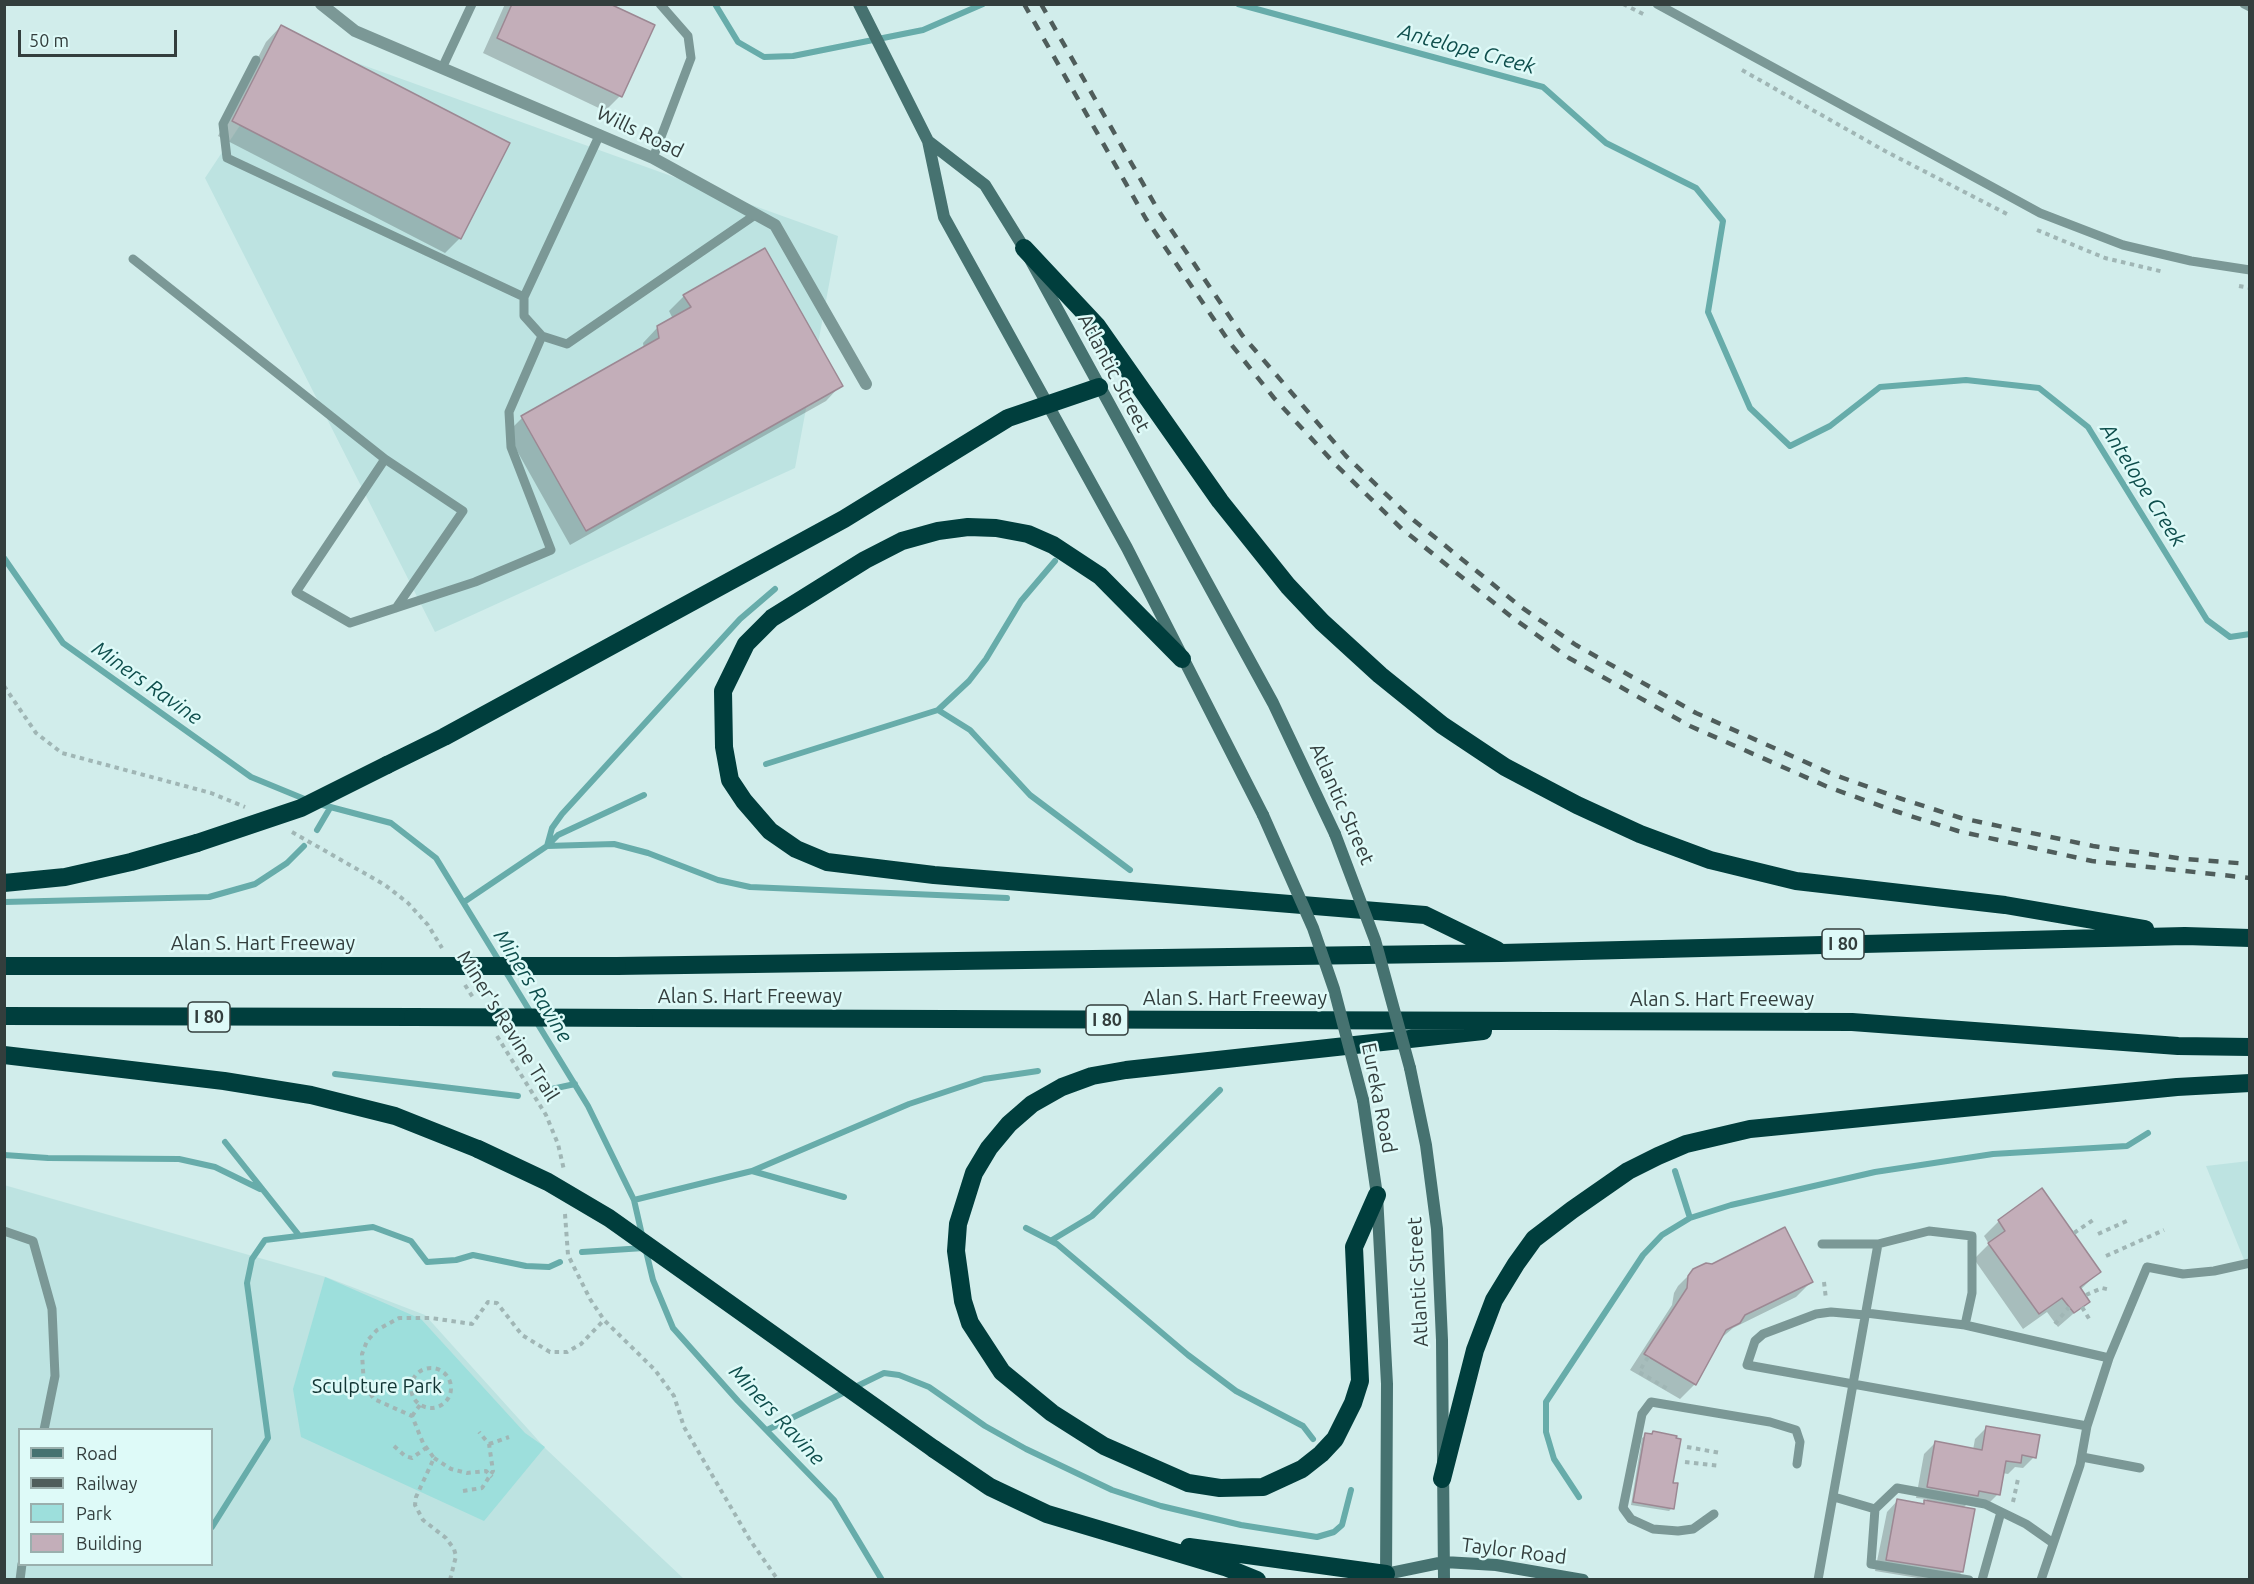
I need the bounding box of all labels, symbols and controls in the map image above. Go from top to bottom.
scale bar [21,18,180,56]
water label: Antelope Creek [1396,19,1538,79]
text: 50 m [29,30,69,50]
street label: Wills Road [593,101,687,163]
street label: Atlantic Street [1073,310,1155,436]
water label: Antelope Creek [2095,419,2191,551]
water label: Miners Ravine [87,636,207,730]
street label: Atlantic Street [1305,740,1379,868]
water label: Miners Ravine [488,925,578,1047]
road number: I 80 [1822,929,1864,959]
street label: Alan S. Hart Freeway [171,931,355,955]
street label: Miner's Ravine Trail [452,946,564,1106]
street label: Alan S. Hart Freeway [658,984,842,1008]
street label: Alan S. Hart Freeway [1143,986,1327,1010]
street label: Alan S. Hart Freeway [1630,987,1814,1011]
road number: I 80 [188,1002,230,1032]
road number: I 80 [1086,1005,1128,1035]
street label: Eureka Road [1357,1041,1401,1155]
street label: Atlantic Street [1403,1216,1433,1348]
water label: Miners Ravine [724,1359,830,1471]
park label: Sculpture Park [312,1374,442,1398]
legend [18,1428,213,1566]
text: Road [76,1443,118,1463]
text: Railway [76,1473,137,1493]
text: Park [76,1503,112,1523]
text: Building [76,1533,142,1553]
street label: Taylor Road [1460,1533,1568,1569]

